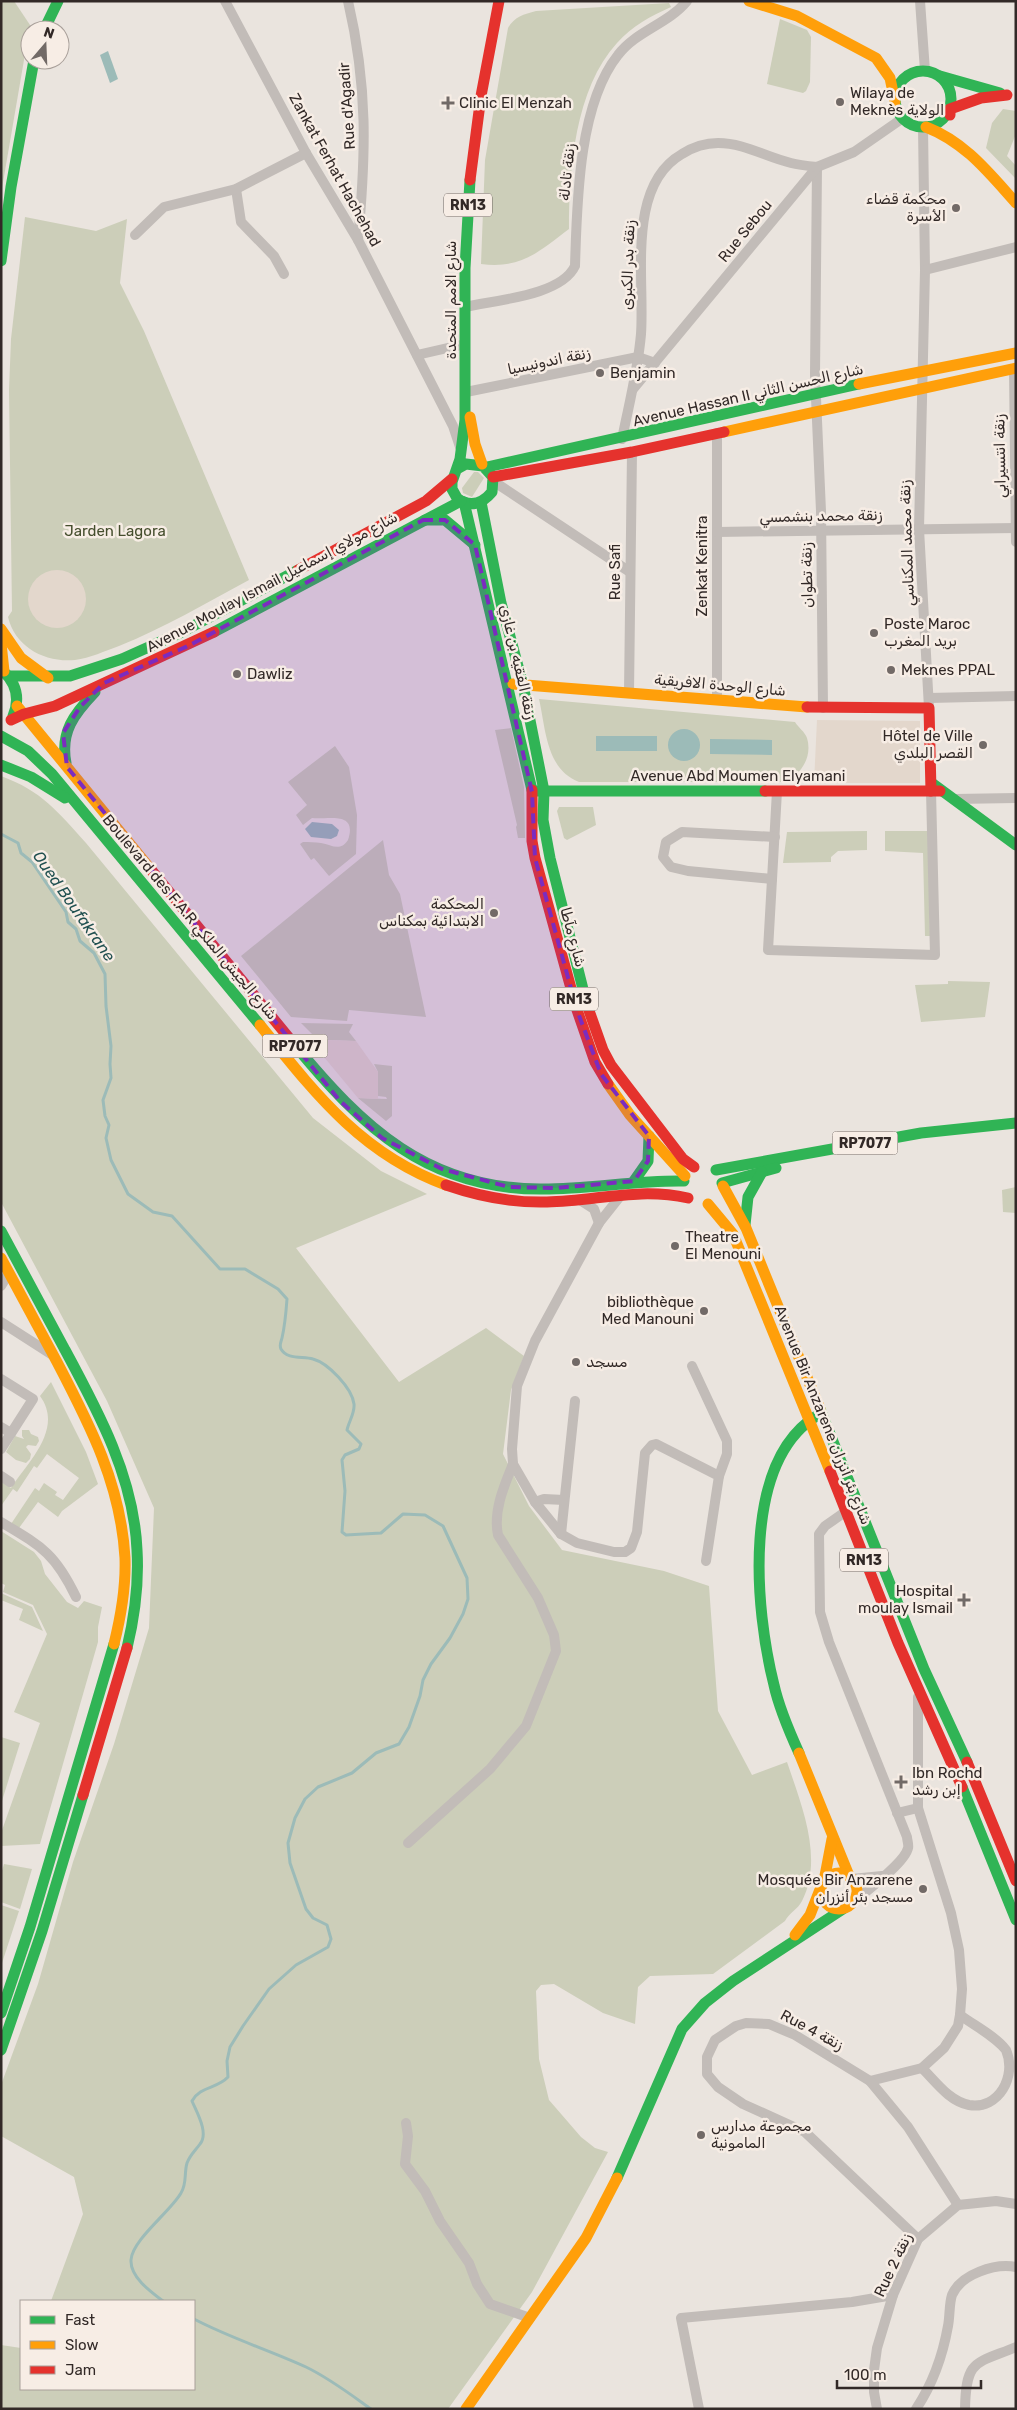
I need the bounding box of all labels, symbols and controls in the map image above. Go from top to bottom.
north arrow [20,20,70,70]
text: N [42,24,57,43]
street label: Rue d'Agadir [335,61,359,150]
place label: Wilaya de Meknès الولاية [850,84,944,119]
street label: Zankat Ferhat Hachehad [285,90,385,250]
place label: Clinic El Menzah [459,94,572,112]
marker: Clinic El Menzah [441,96,455,110]
marker: Wilaya de Meknès الولاية [834,96,846,108]
street label: زنقة تادلة [555,142,579,202]
place label: محكمة قضاء الأسرة [866,190,946,225]
road number: RN13 [444,194,492,216]
street label: Rue Sebou [714,196,776,266]
marker: محكمة قضاء الأسرة [950,202,962,214]
street label: زنقة بدر الكبرى [617,220,639,310]
street label: شارع الامم المتحدة [442,241,462,359]
street label: زنقة اندونيسيا [506,343,592,380]
street label: Avenue Hassan II شارع الحسن الثاني [631,360,866,433]
place label: Benjamin [610,364,676,382]
marker: Benjamin [594,367,606,379]
street label: زنقة انتسيرابي [990,414,1013,498]
street label: زنقة محمد المكناسي [896,479,921,607]
street label: زنقة محمد بنشمسي [759,506,883,529]
street label: Avenue Moulay Ismail شارع مولاي إسماعيل [143,508,402,658]
street label: Zenkat Kenitra [693,515,711,617]
park label: Jarden Lagora [64,522,166,540]
street label: زنقة تطوان [797,542,817,608]
street label: Rue Safi [606,544,624,600]
street label: زنقة الفقيه بن غازي [495,603,540,722]
place label: Poste Maroc بريد المغرب [884,615,970,650]
marker: Poste Maroc بريد المغرب [868,627,880,639]
place label: Meknes PPAL [901,661,996,679]
marker: Meknes PPAL [885,664,897,676]
place label: Dawliz [247,665,293,683]
marker: Dawliz [231,668,243,680]
street label: شارع الوحدة الافريقية [653,670,787,702]
place label: Hôtel de Ville القصر البلدي [882,727,973,763]
marker: Hôtel de Ville القصر البلدي [977,739,989,751]
street label: Avenue Abd Moumen Elyamani [631,767,845,785]
street label: Boulevard des F.A.R شارع الجيش الملكي [96,811,281,1025]
water label: Oued Boufakrane [29,847,119,965]
place label: المحكمة الابتدائية بمكناس [379,895,484,930]
street label: شارع مآطا [554,905,590,969]
marker: المحكمة الابتدائية بمكناس [488,907,500,919]
road number: RN13 [550,988,598,1011]
road number: RP7077 [262,1034,328,1058]
road number: RP7077 [832,1132,898,1154]
place label: Theatre El Menouni [685,1228,761,1263]
marker: Theatre El Menouni [669,1240,681,1252]
place label: bibliothèque Med Manouni [601,1293,694,1328]
street label: Avenue Bir Anzarene شارع بئر أنزران [769,1303,875,1528]
marker: bibliothèque Med Manouni [698,1305,710,1317]
place label: مسجد [586,1353,627,1371]
marker: مسجد [570,1356,582,1368]
road number: RN13 [840,1548,888,1572]
place label: Hospital moulay Ismail [858,1582,953,1617]
marker: Hospital moulay Ismail [957,1593,971,1607]
place label: Ibn Rochd إبن رشد [912,1764,982,1799]
marker: Ibn Rochd إبن رشد [894,1775,908,1789]
place label: Mosquée Bir Anzarene مسجد بئر أنزران [758,1871,913,1906]
marker: Mosquée Bir Anzarene مسجد بئر أنزران [917,1883,929,1895]
street label: Rue 4 زنقة [777,2006,847,2054]
place label: مجموعة مدارس المامونية [711,2117,811,2152]
marker: مجموعة مدارس المامونية [695,2129,707,2141]
street label: Rue 2 زنقة [870,2230,916,2300]
legend [20,2300,195,2390]
text: Fast [65,2311,95,2329]
text: Slow [65,2336,98,2354]
scale bar [837,2358,981,2390]
text: Jam [65,2361,96,2379]
text: 100 m [844,2366,886,2384]

